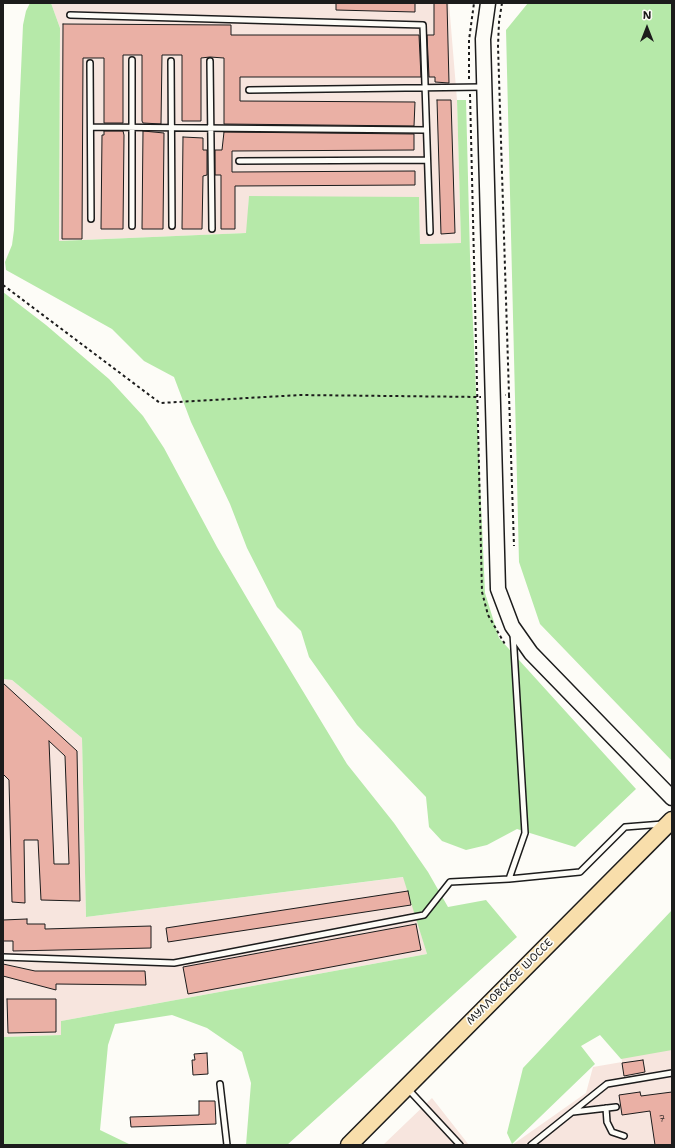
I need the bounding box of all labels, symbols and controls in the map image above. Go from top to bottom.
north arrow [627,8,667,48]
text: N [643,8,651,23]
street label: МУЛЛОВСКОЕ ШОССЕ [464,936,556,1028]
house number: 7 [659,1115,665,1125]

